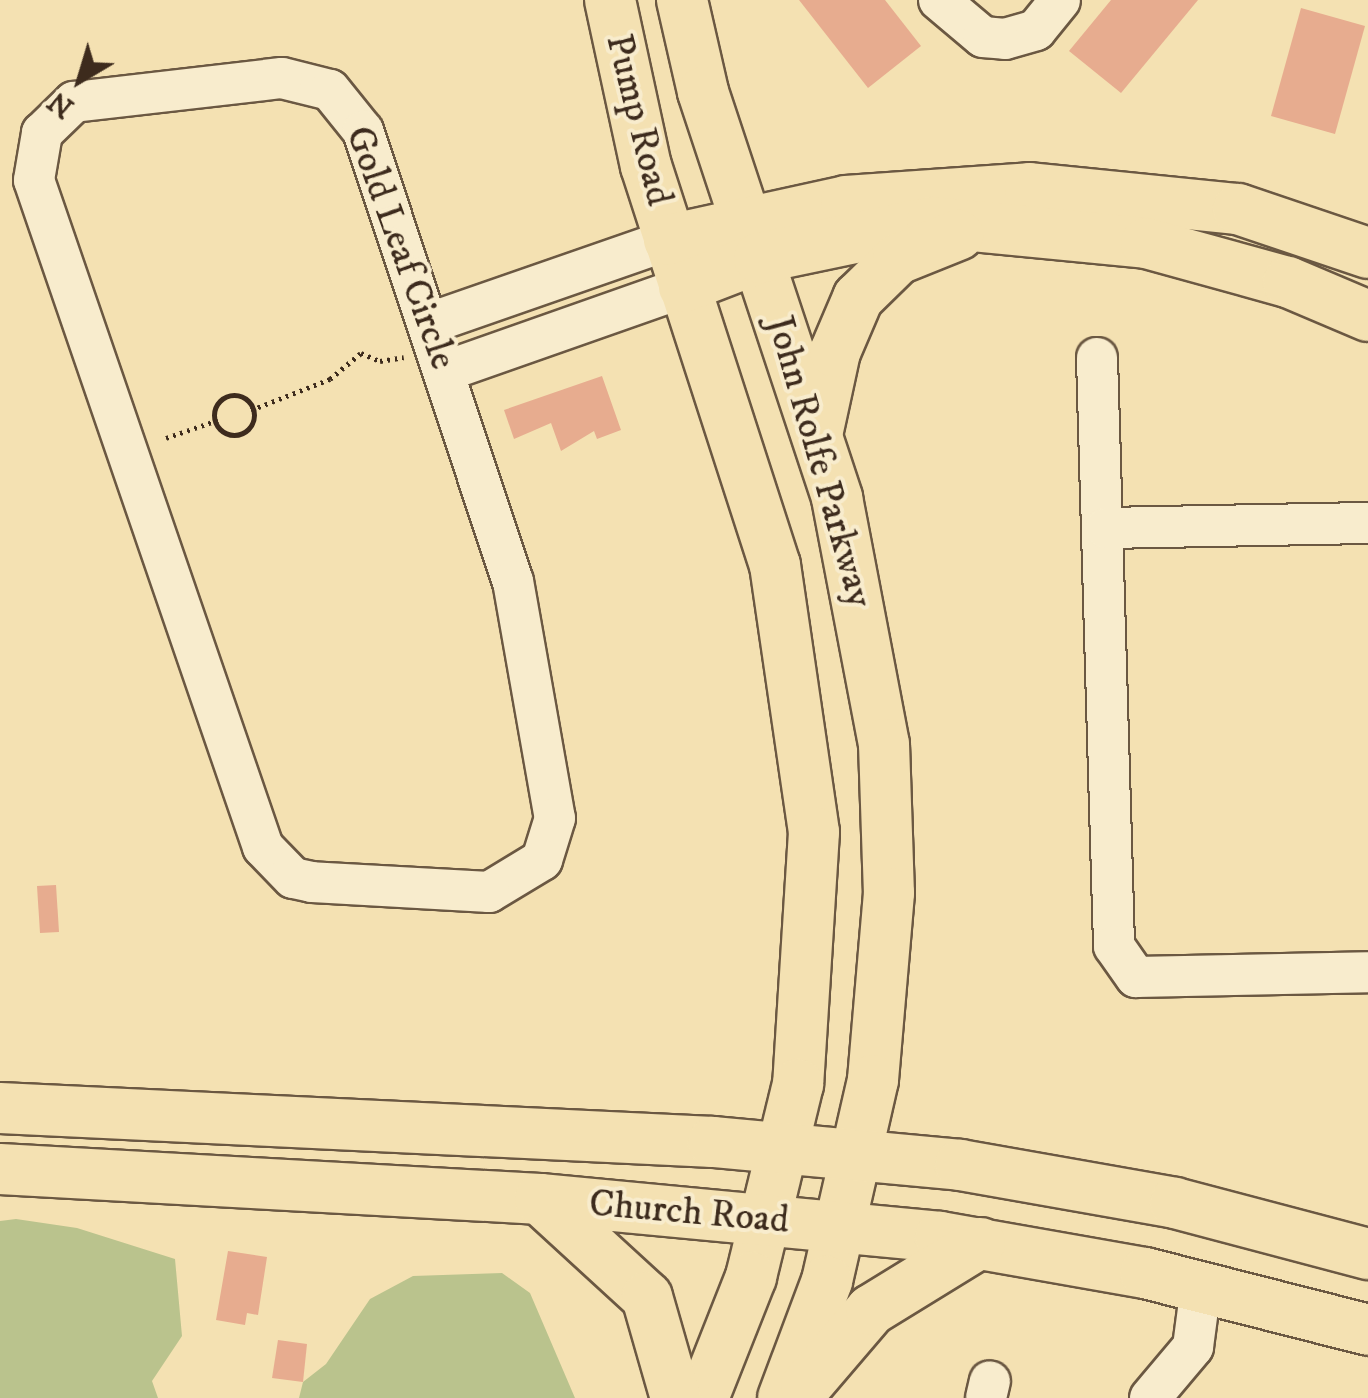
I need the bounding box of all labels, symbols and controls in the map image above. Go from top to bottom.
north arrow [30,30,130,130]
street label: Pump Road [595,30,681,210]
text: N [41,83,81,125]
street label: Gold Leaf Circle [335,120,465,376]
street label: John Rolfe Parkway [756,311,882,613]
street label: Church Road [587,1182,791,1244]

